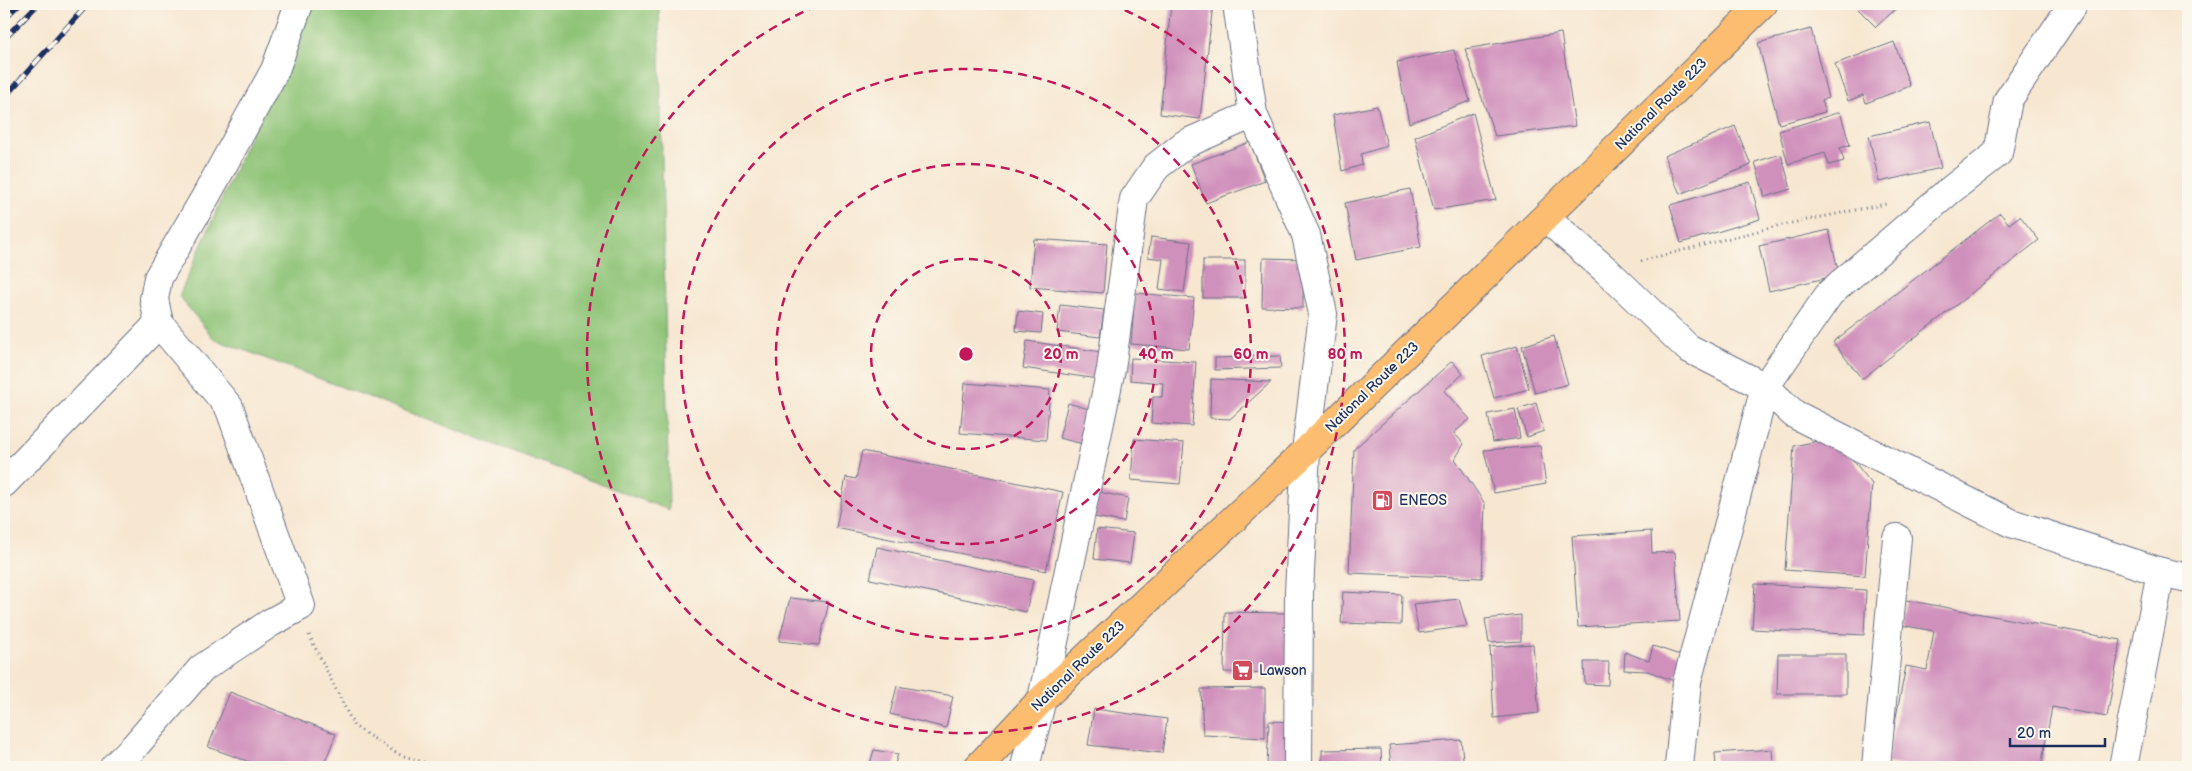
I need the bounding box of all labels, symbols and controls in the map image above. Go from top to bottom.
street label: National Route 223 [1611,54,1711,154]
street label: National Route 223 [1322,338,1422,436]
centre of rings [957,345,975,363]
text: 20 m [1044,345,1079,364]
text: 40 m [1138,345,1174,364]
text: 60 m [1233,345,1269,364]
text: 80 m [1327,345,1363,364]
fuel station icon: ENEOS [1371,488,1395,512]
place label: ENEOS [1399,492,1447,509]
street label: National Route 223 [1028,617,1128,715]
supermarket icon: Lawson [1231,658,1255,682]
place label: Lawson [1259,662,1307,679]
scale bar [2010,716,2104,748]
text: 20 m [2017,724,2051,743]

